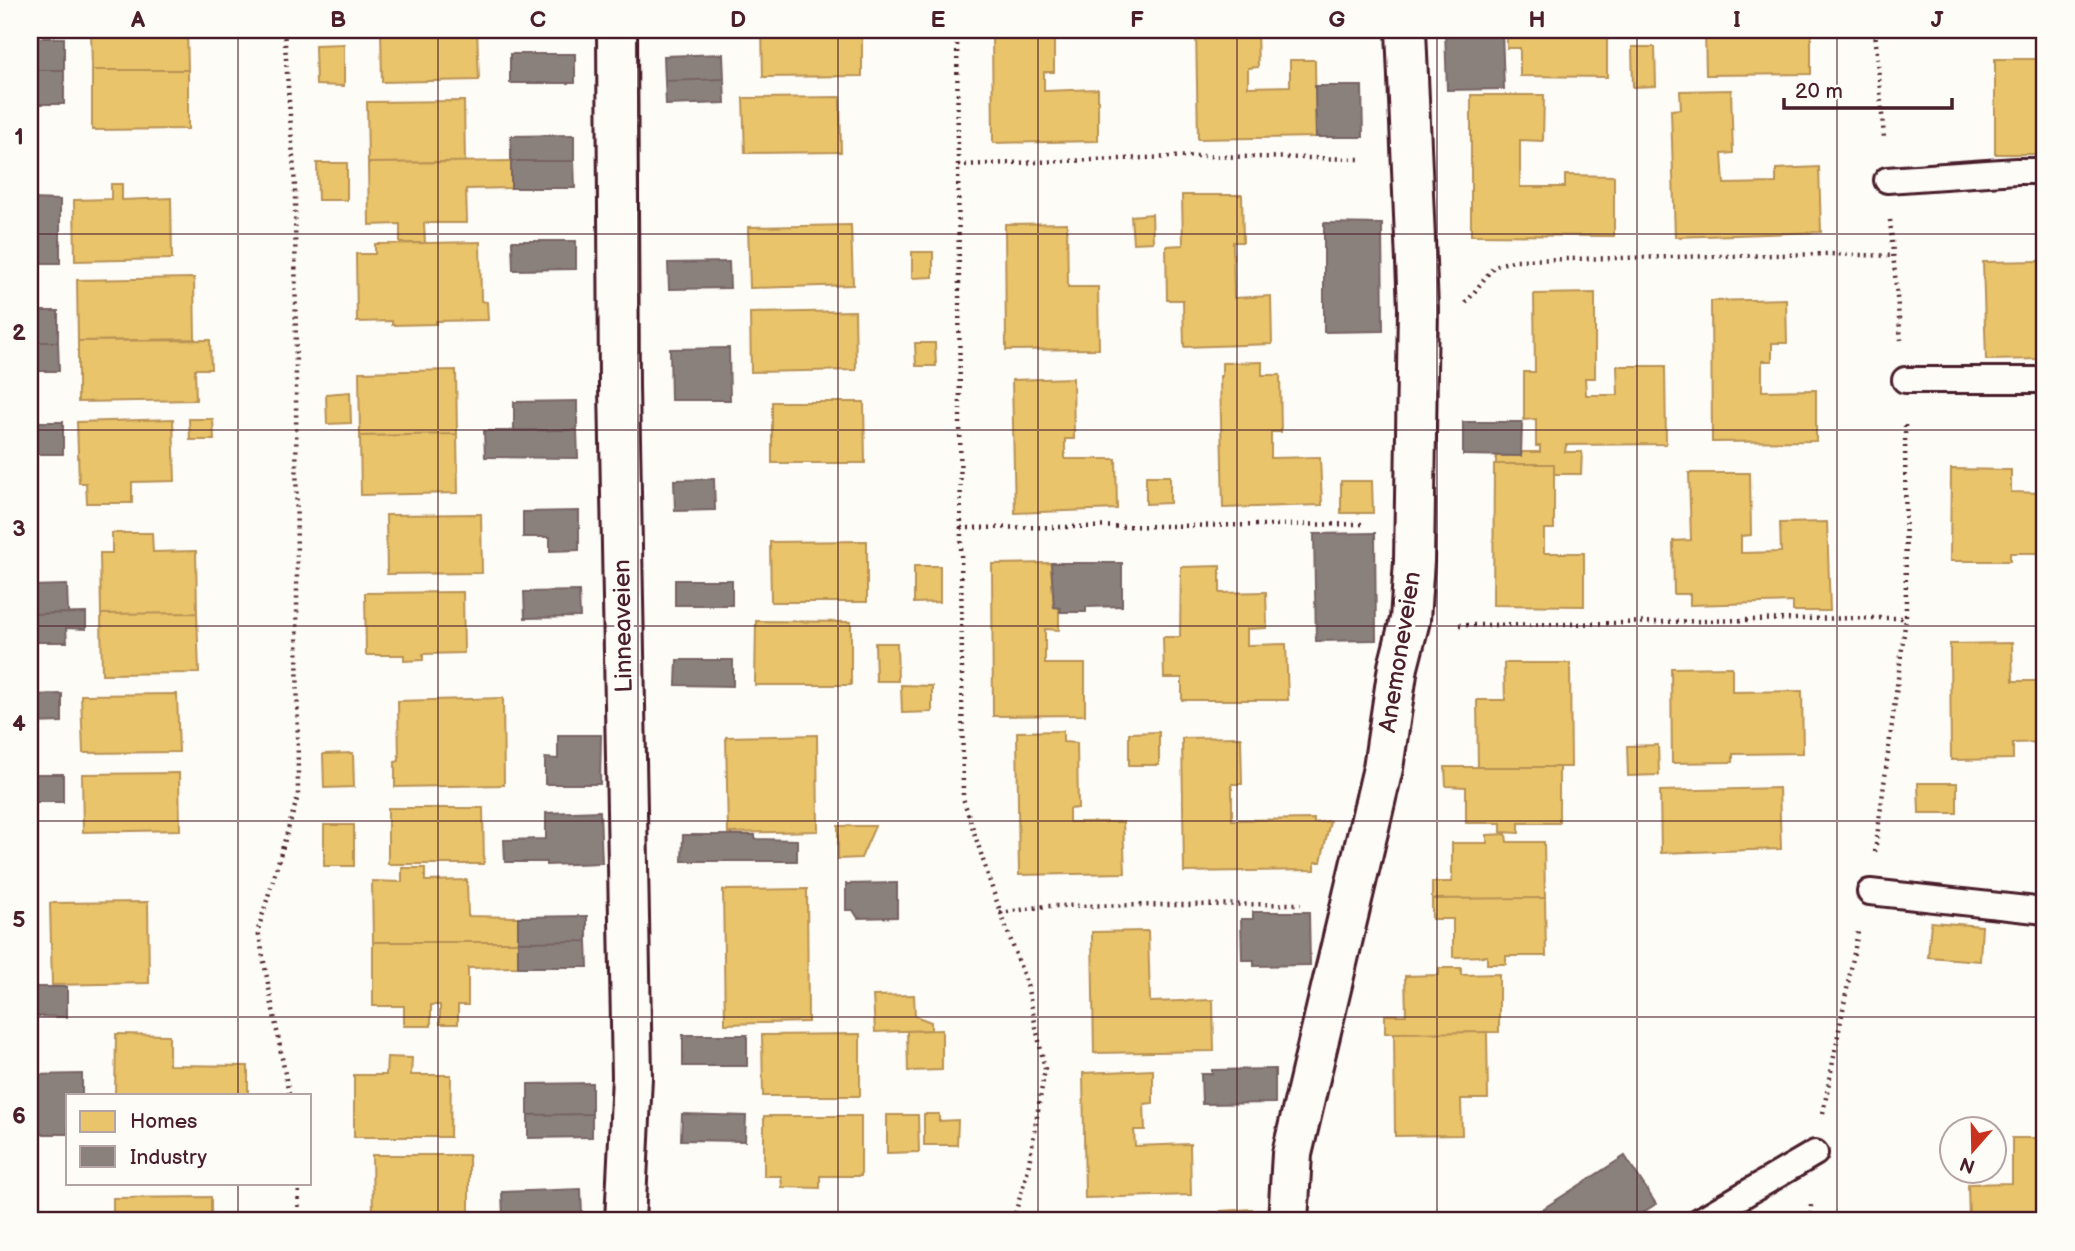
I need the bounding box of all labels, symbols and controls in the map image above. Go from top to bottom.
text: A [130,6,146,34]
text: B [330,6,346,34]
text: C [530,6,546,34]
text: D [730,6,746,34]
text: E [931,6,946,34]
text: F [1130,6,1144,34]
text: G [1329,6,1346,34]
text: H [1528,6,1546,34]
text: I [1733,6,1741,34]
text: J [1931,6,1944,34]
scale bar [1784,66,1952,110]
text: 20 m [1795,79,1843,104]
text: 1 [14,123,24,151]
text: 2 [12,319,26,347]
text: 3 [12,515,26,543]
street label: Linneaveien [607,559,639,693]
street label: Anemoneveien [1373,570,1427,734]
text: 4 [12,710,26,738]
text: 5 [12,906,26,934]
legend [66,1094,312,1184]
text: 6 [12,1102,26,1130]
text: Homes [130,1109,198,1134]
north arrow [1938,1114,2008,1184]
text: Industry [130,1145,208,1170]
text: N [1957,1151,1978,1178]

